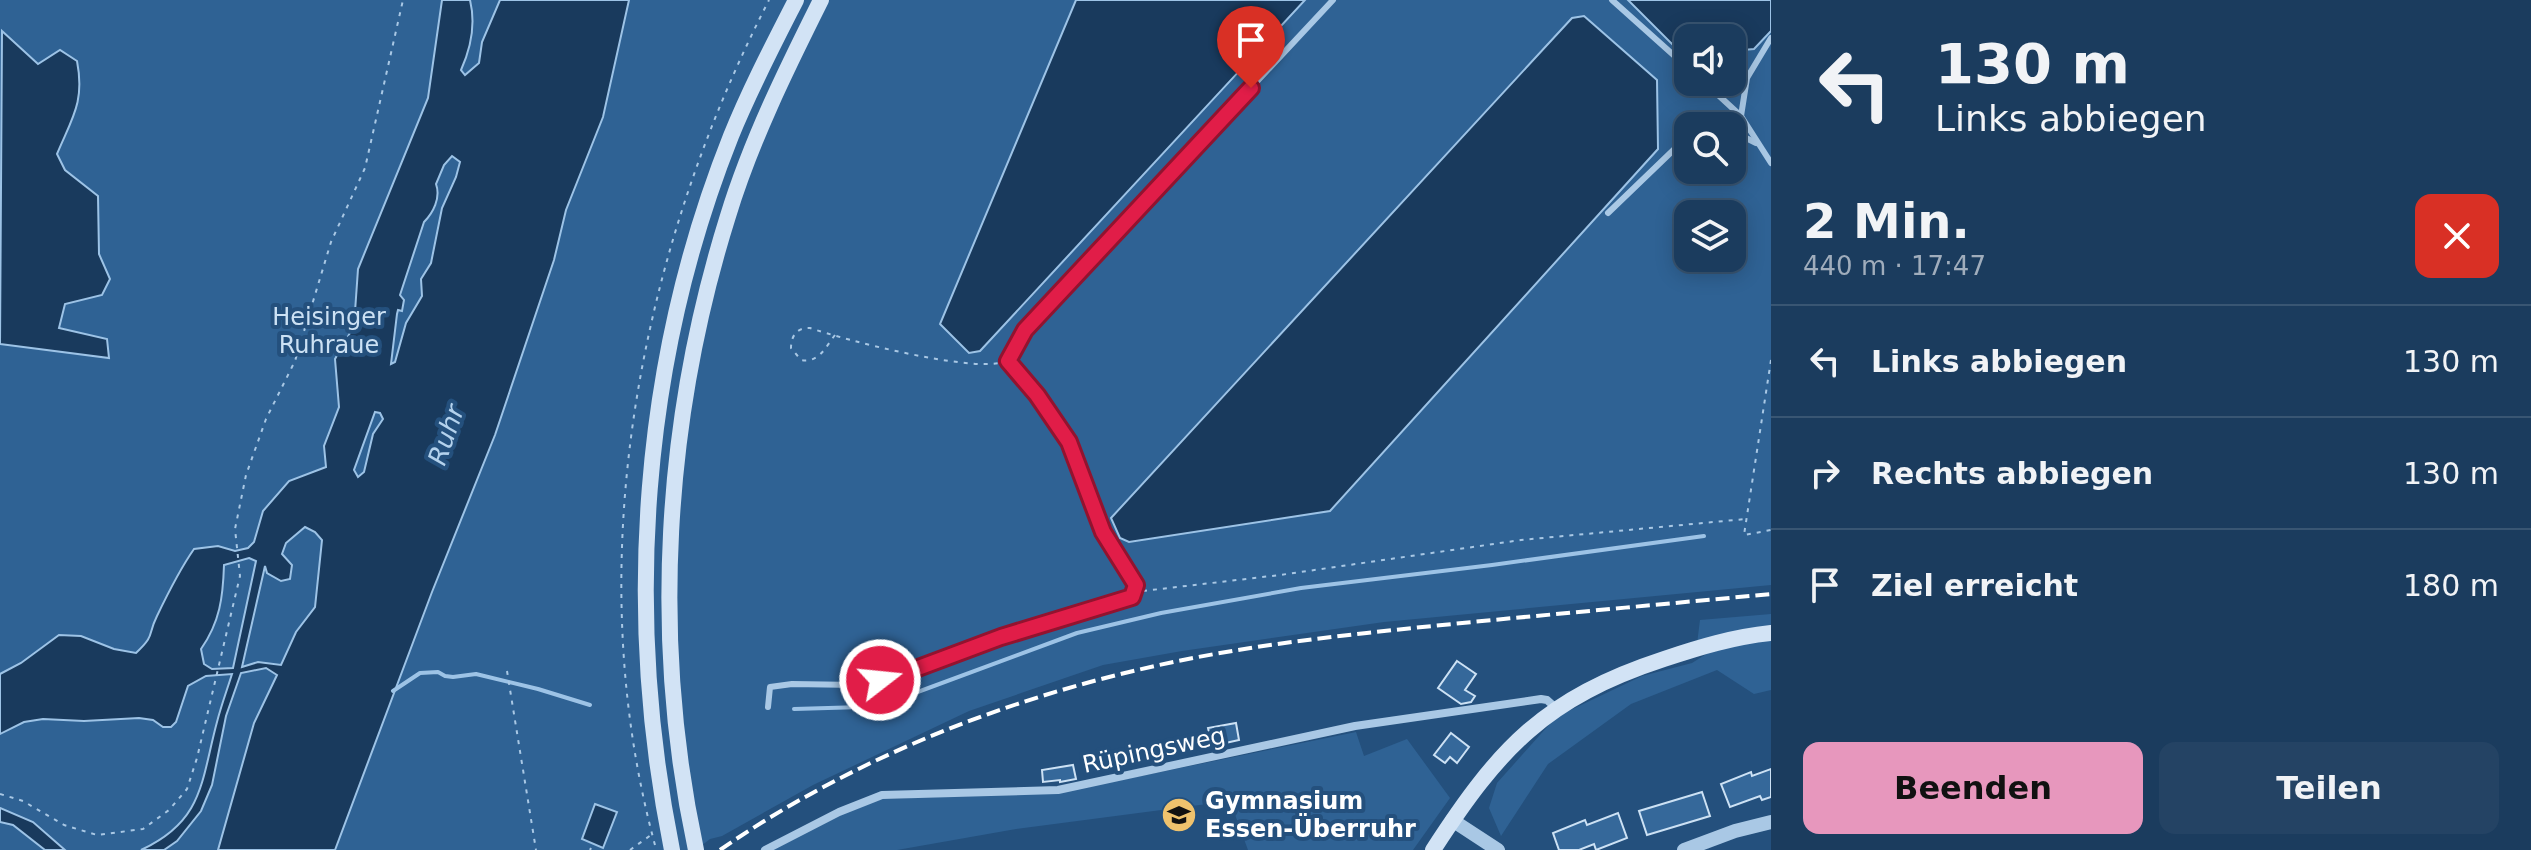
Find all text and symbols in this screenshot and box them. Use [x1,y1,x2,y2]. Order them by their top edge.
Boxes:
pin [1217,6,1285,88]
icon: arrive [1229,18,1273,62]
map controls [1674,24,1746,272]
button: sound [1674,24,1746,96]
text: 130 m [1935,31,2130,96]
icon: left [1803,32,1907,136]
text: Links abbiegen [1935,98,2207,139]
button: search [1674,112,1746,184]
text: 2 Min. [1803,193,1970,249]
button: close [2415,194,2499,278]
button: layers [1674,200,1746,272]
text: 440 m · 17:47 [1803,251,1986,281]
park label: Heisinger Ruhraue [272,303,386,359]
icon: left [1803,339,1847,383]
text: Links abbiegen [1871,344,2127,379]
text: 130 m [2403,344,2499,379]
water label: Ruhr [422,399,471,469]
icon: right [1803,451,1847,495]
text: Rechts abbiegen [1871,456,2153,491]
text: 130 m [2403,456,2499,491]
icon: arrive [1803,563,1847,607]
text: Ziel erreicht [1871,568,2078,603]
text: 180 m [2403,568,2499,603]
position arrow [838,638,922,722]
street label: Rüpingsweg [1080,721,1228,779]
button: Beenden [1803,742,2143,834]
button: Teilen [2159,742,2499,834]
place label: Gymnasium Essen-Überruhr [1205,787,1416,843]
school or university icon: Gymnasium Essen-Überruhr [1160,796,1198,834]

